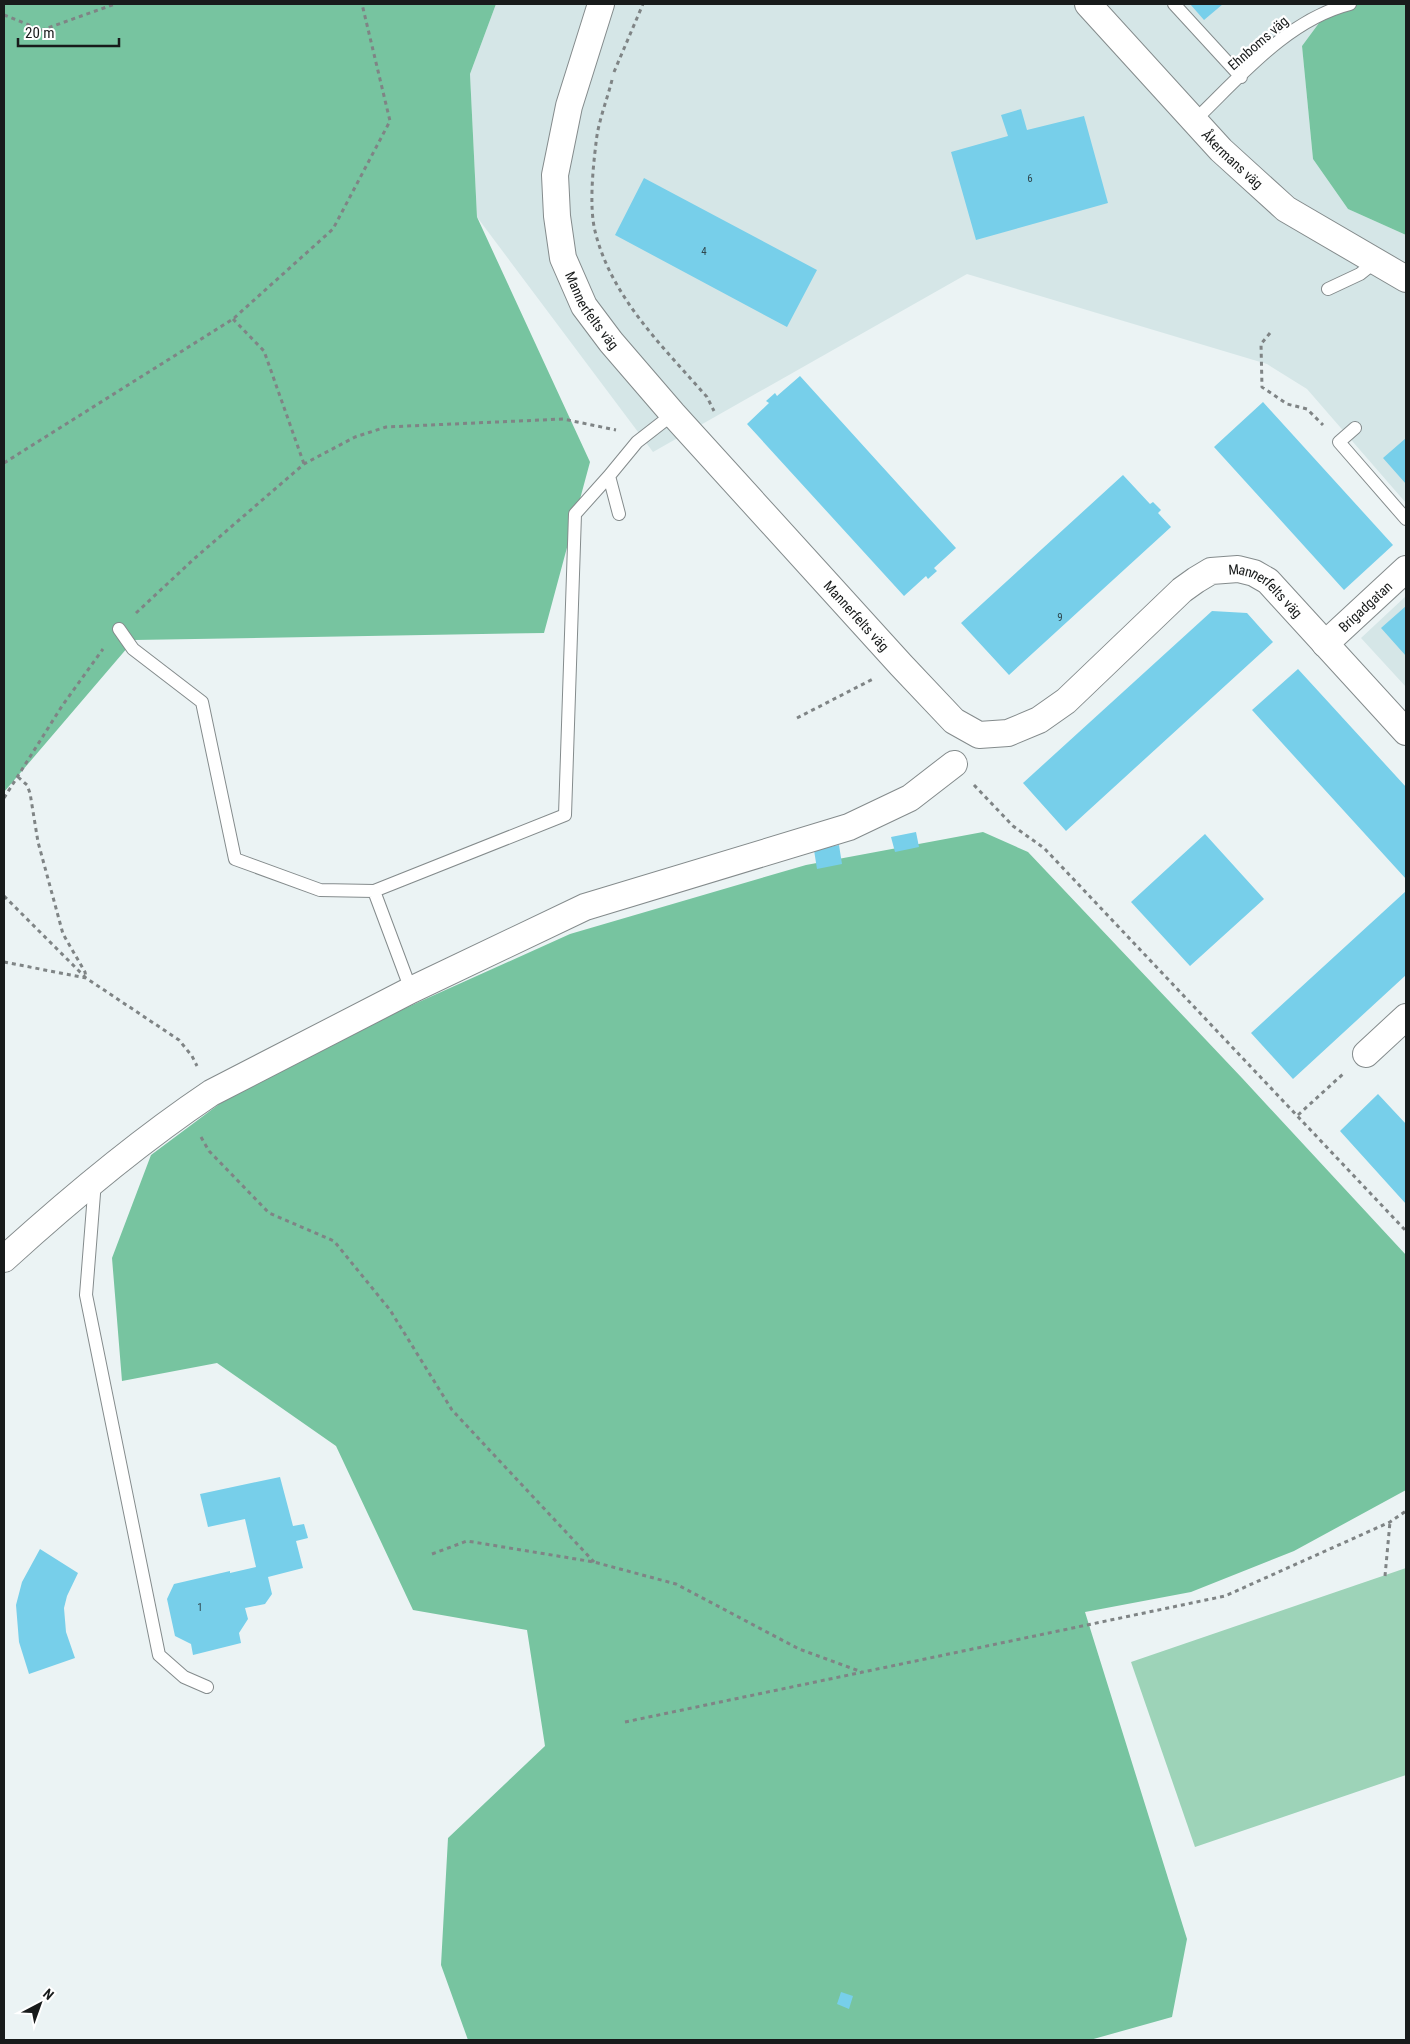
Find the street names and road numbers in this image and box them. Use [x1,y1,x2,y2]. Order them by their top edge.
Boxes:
street label: Ehnboms väg [1225,13,1291,73]
street label: Åkermans väg [1198,126,1266,192]
street label: Mannerfelts väg [562,269,622,353]
street label: Mannerfelts väg [1228,561,1306,621]
street label: Mannerfelts väg [821,578,892,654]
street label: Brigadgatan [1335,578,1395,635]

